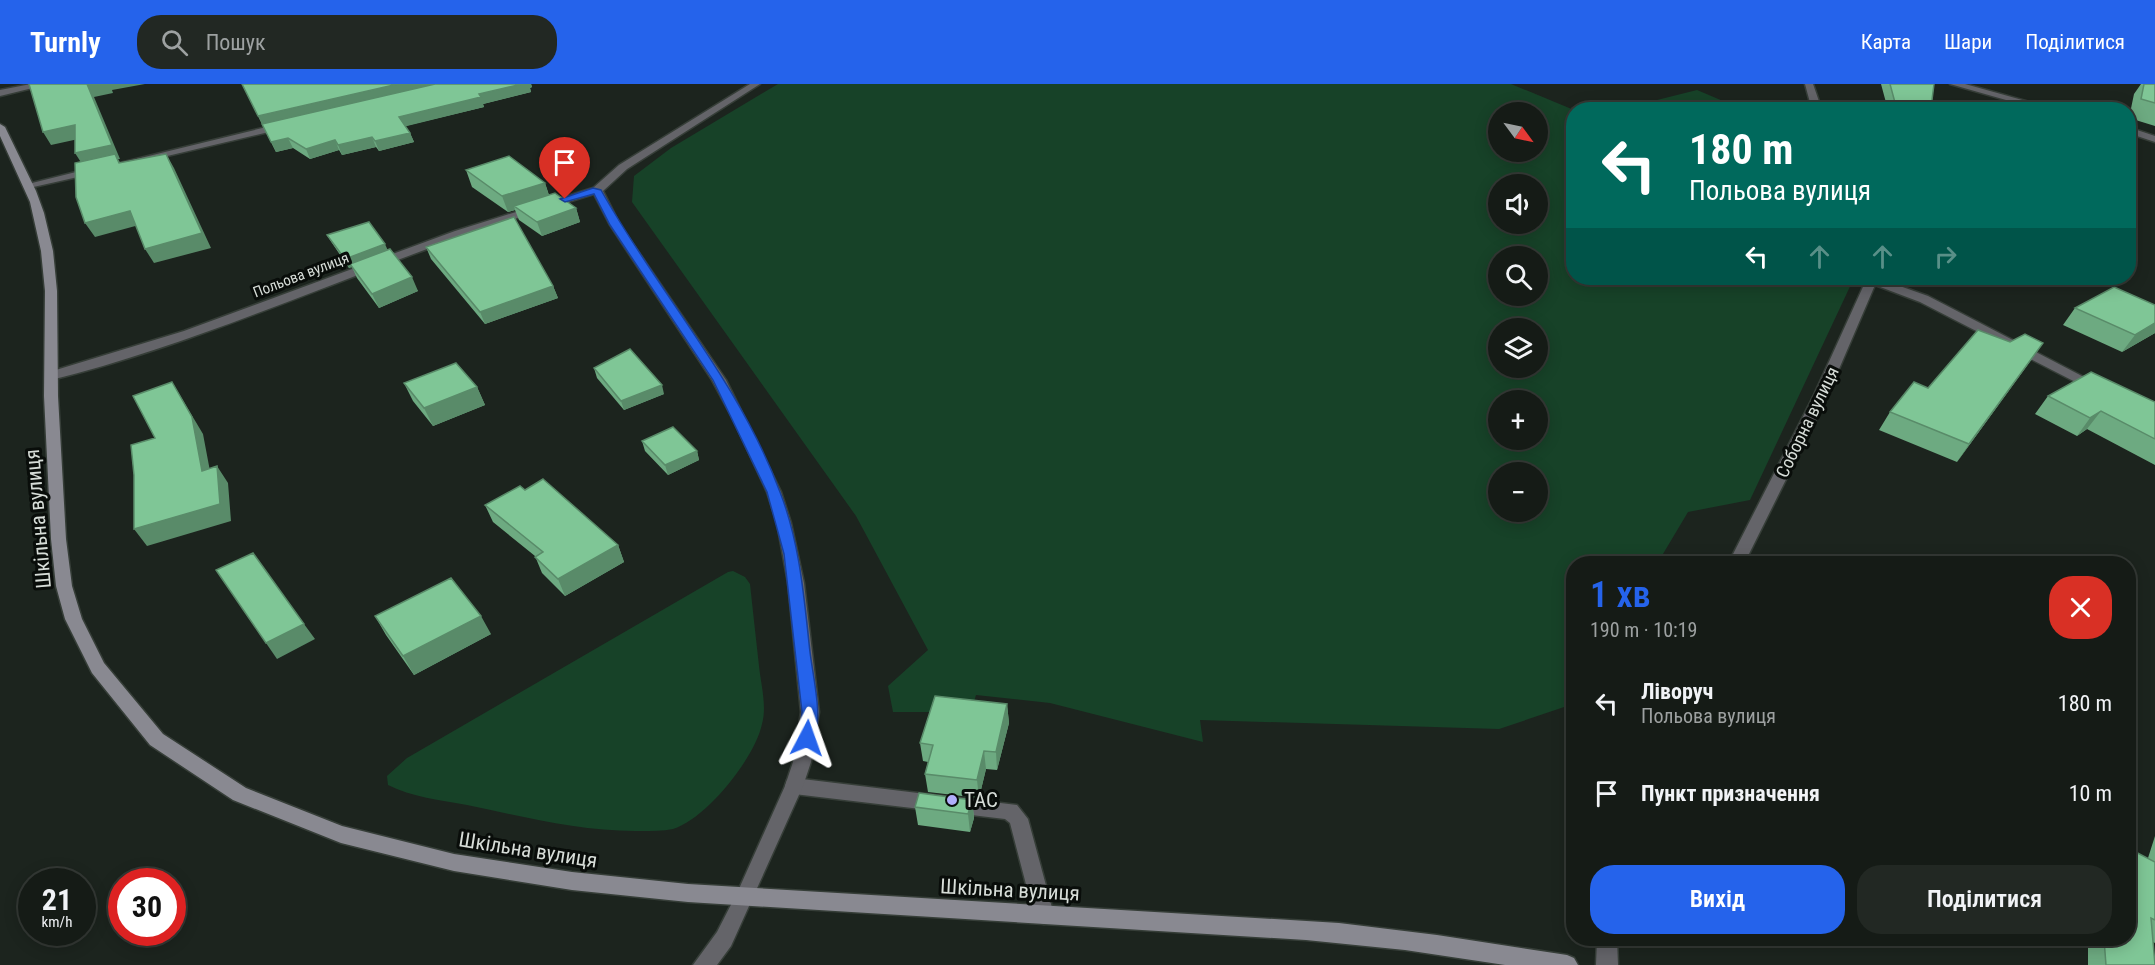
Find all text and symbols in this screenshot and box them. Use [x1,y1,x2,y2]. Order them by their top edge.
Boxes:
search box [137,15,557,69]
text: Turnly [30,26,101,59]
icon: search [158,26,191,59]
text: Пошук [206,30,266,55]
text: Карта [1861,30,1911,54]
text: Шари [1944,30,1992,54]
text: Поділитися [2025,30,2125,54]
north arrow [1488,102,1548,162]
map controls [1488,102,1548,522]
text: 180 m [1689,125,1794,174]
icon: left [1590,126,1668,204]
pin [539,137,590,199]
icon: arrive [548,146,581,179]
button: sound [1488,174,1548,234]
text: Польова вулиця [1689,175,1871,207]
icon: left [1740,240,1773,273]
icon: ahead [1803,240,1836,273]
icon: ahead [1866,240,1899,273]
icon: right [1929,240,1962,273]
button: search [1488,246,1548,306]
street label: Польова вулиця [251,248,351,302]
button: layers [1488,318,1548,378]
street label: Соборна вулиця [1771,363,1843,481]
button: + [1488,390,1548,450]
street label: Шкільна вулиця [20,448,56,590]
button: − [1488,462,1548,522]
text: 1 хв [1590,574,1651,616]
button: close [2049,576,2112,639]
text: 190 m · 10:19 [1590,618,1697,642]
text: Ліворуч [1641,679,1713,704]
icon: left [1590,687,1623,720]
text: 180 m [2058,691,2112,716]
text: Польова вулиця [1641,704,1776,728]
position arrow [775,706,839,770]
icon: arrive [1590,777,1623,810]
text: Пункт призначення [1641,781,1820,806]
text: 10 m [2069,781,2112,806]
place label: ТАС [964,788,998,812]
marker: ТАС [945,793,959,807]
street label: Шкільна вулиця [457,827,599,873]
button: Вихід [1590,865,1845,934]
button: Поділитися [1857,865,2112,934]
speed limit sign: 30 [108,868,186,946]
street label: Шкільна вулиця [940,874,1080,906]
text: 21 [42,882,72,917]
text: km/h [42,913,72,931]

